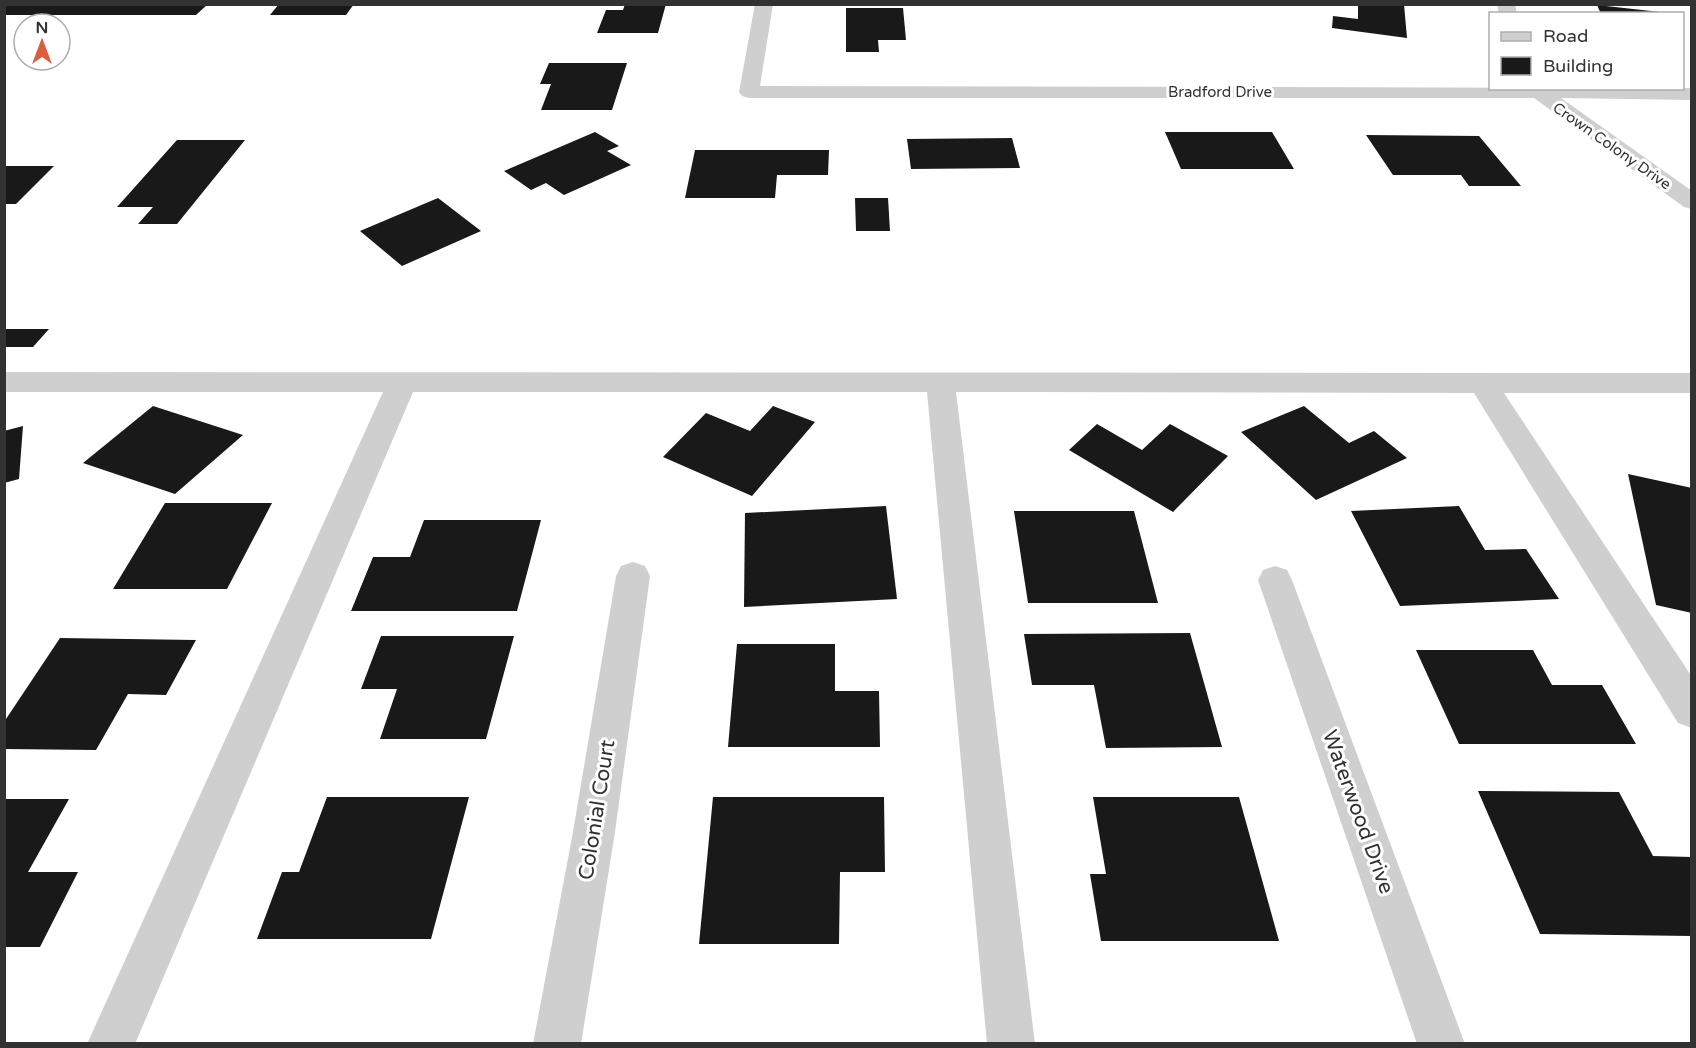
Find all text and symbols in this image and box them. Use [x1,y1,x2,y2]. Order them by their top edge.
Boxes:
north arrow [12,12,72,72]
legend [1489,12,1684,90]
text: N [36,18,48,38]
text: Road [1543,25,1588,47]
text: Building [1543,55,1613,77]
street label: Bradford Drive [1168,83,1272,101]
street label: Crown Colony Drive [1550,99,1674,193]
street label: Waterwood Drive [1317,727,1399,897]
street label: Colonial Court [574,738,620,882]

